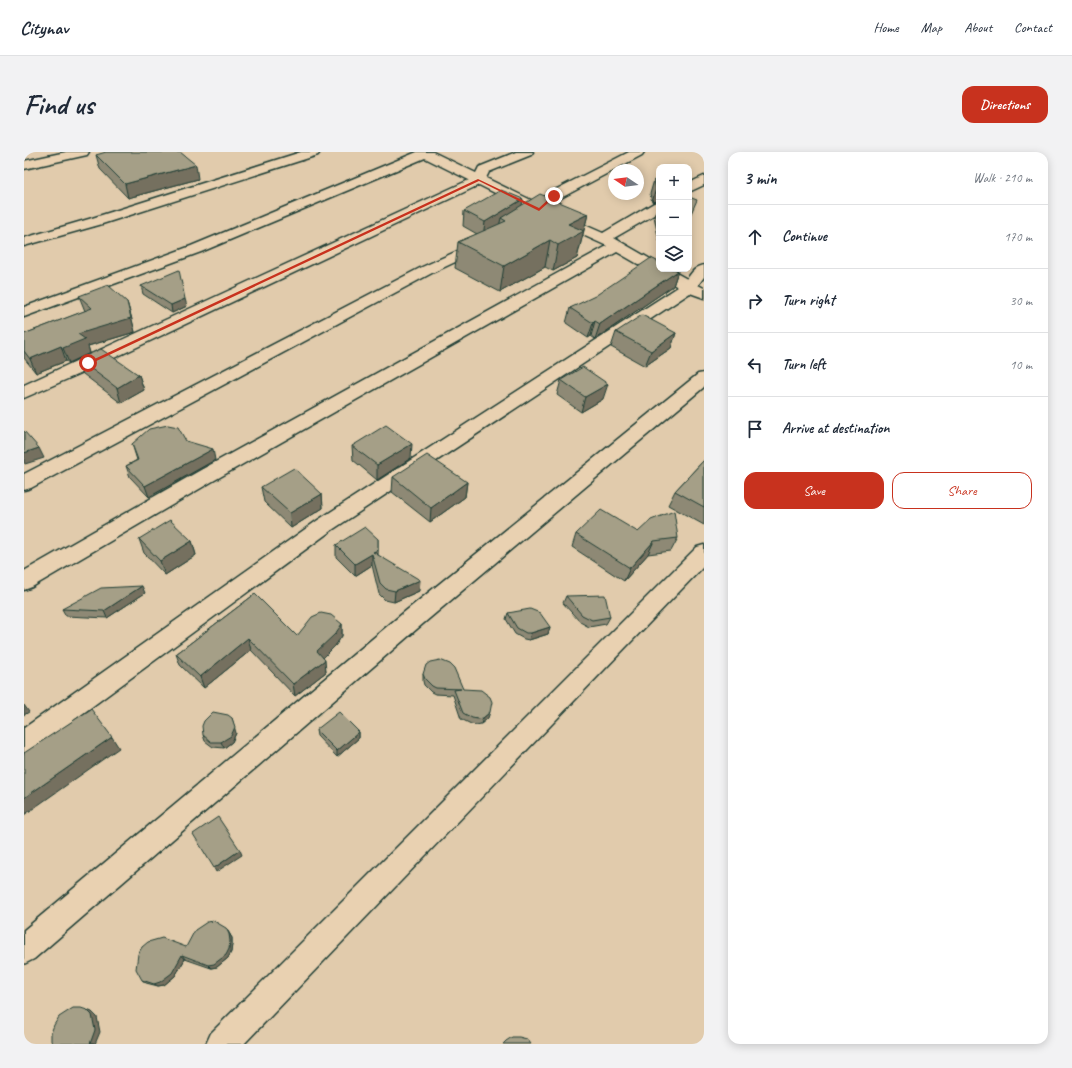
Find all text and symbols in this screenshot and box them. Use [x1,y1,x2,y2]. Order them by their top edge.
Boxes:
text: Citynav [20,16,68,40]
text: Home [873,19,899,36]
text: Map [921,19,942,36]
text: About [964,19,992,36]
text: Contact [1014,19,1052,36]
button: Directions [962,86,1048,123]
text: Find us [24,87,94,122]
north arrow [608,164,644,200]
map controls [656,164,692,272]
button: + [656,164,692,200]
text: 3 min [744,168,777,189]
text: Walk · 210 m [973,170,1032,186]
route end [545,187,563,205]
button: − [656,200,692,236]
icon: ahead [744,226,766,248]
text: Continue [782,227,827,246]
text: 170 m [1004,229,1032,245]
button: layers [656,236,692,272]
icon: right [744,290,766,312]
text: Turn right [782,291,835,310]
text: 30 m [1010,293,1032,309]
route start [79,354,97,372]
icon: left [744,354,766,376]
text: Turn left [782,355,825,374]
text: 10 m [1010,357,1032,373]
icon: arrive [744,418,766,440]
text: Arrive at destination [782,419,889,438]
button: Save [744,472,884,509]
button: Share [892,472,1032,509]

